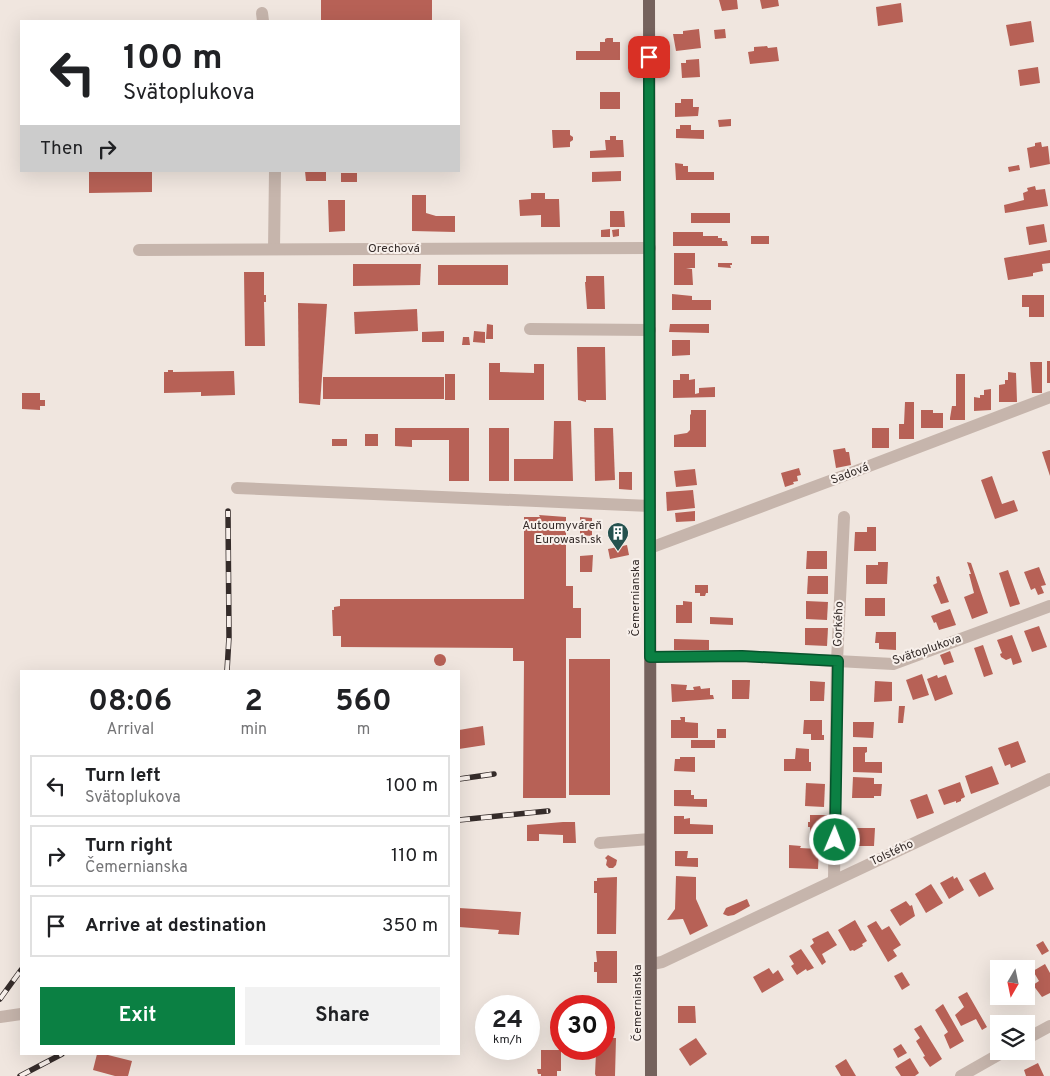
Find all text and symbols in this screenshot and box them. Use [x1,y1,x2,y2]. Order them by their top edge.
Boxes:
pin [628,36,670,78]
text: 100 m [123,37,223,81]
icon: left [40,40,105,105]
icon: arrive [635,43,663,71]
text: Svätoplukova [123,80,255,107]
icon: right [93,135,121,163]
text: Then [40,137,83,161]
street label: Orechová [368,241,420,257]
street label: Sadová [829,459,871,489]
place label: Autoumyváreň Eurowash.sk [522,518,602,548]
building icon: Autoumyváreň Eurowash.sk [606,521,630,552]
street label: Čemernianska [628,560,644,636]
street label: Gorkého [830,601,848,647]
street label: Svätoplukova [890,631,964,669]
text: 08:06 [88,684,172,721]
text: 2 [245,684,263,721]
text: 560 [335,684,392,721]
text: Arrival [106,720,154,740]
text: min [240,720,267,740]
text: m [357,720,370,740]
text: Turn left [85,764,161,788]
icon: left [42,772,70,800]
text: 100 m [386,774,438,798]
text: Svätoplukova [85,788,181,808]
position arrow [808,813,860,865]
text: Turn right [85,834,173,858]
street label: Tolstého [868,836,916,870]
icon: right [42,842,70,870]
text: 110 m [391,844,438,868]
text: Čemernianska [85,858,188,878]
icon: arrive [42,912,70,940]
text: Arrive at destination [85,914,266,938]
text: 350 m [382,914,438,938]
north arrow [990,960,1035,1005]
map controls [990,960,1035,1060]
street label: Čemernianska [630,965,646,1041]
button: Exit [40,987,235,1045]
button: Share [245,987,440,1045]
speed limit sign: 30 [550,995,615,1060]
text: 24 [492,1005,523,1037]
button: layers [990,1015,1035,1060]
text: km/h [493,1032,522,1048]

